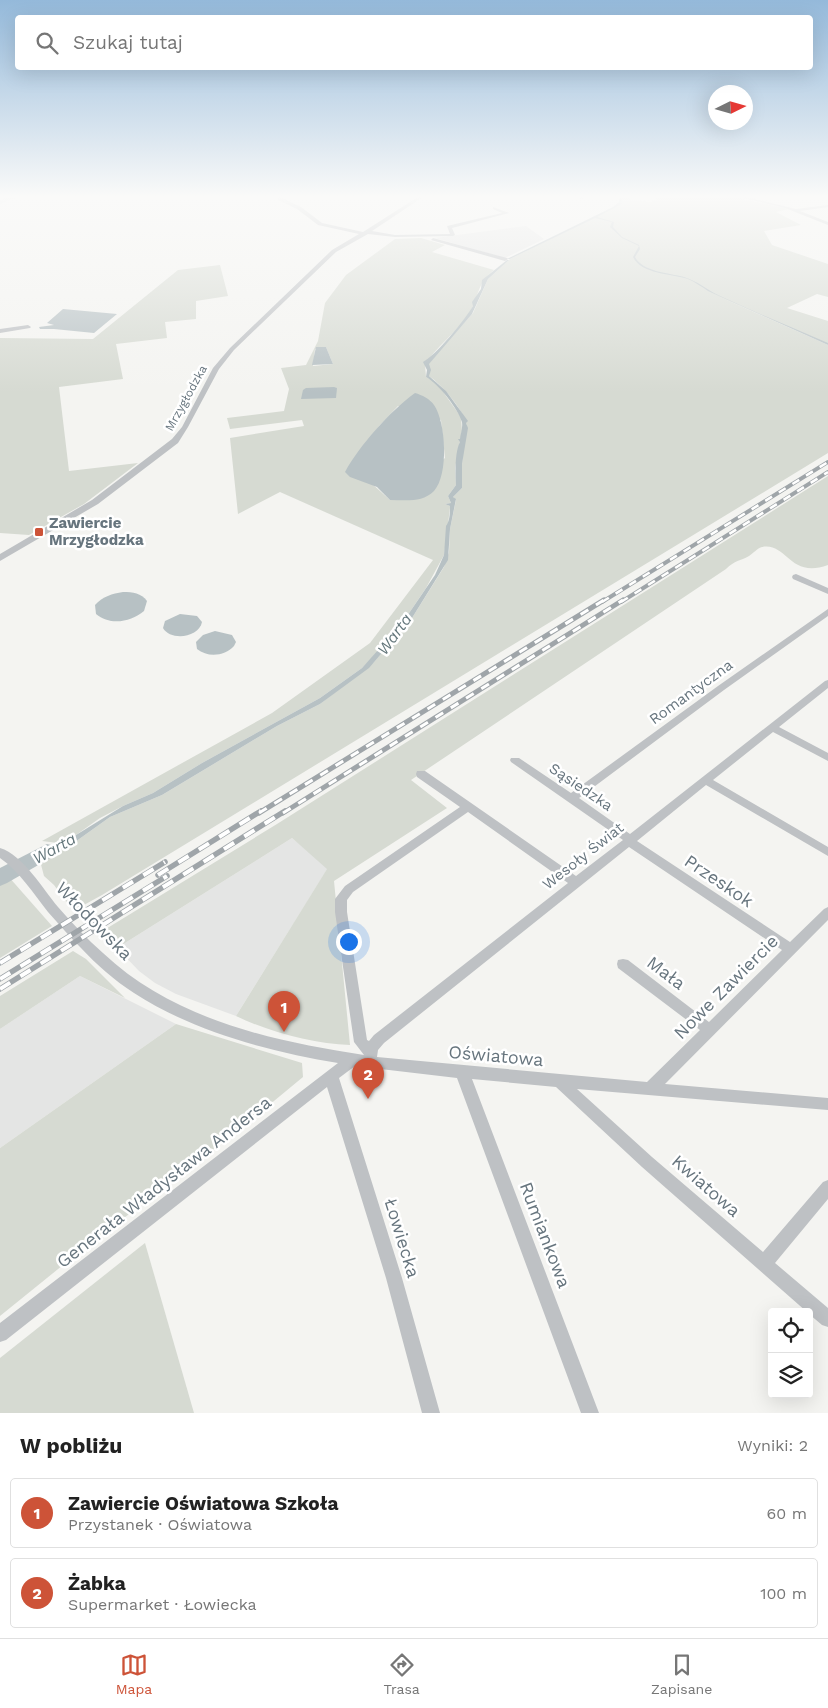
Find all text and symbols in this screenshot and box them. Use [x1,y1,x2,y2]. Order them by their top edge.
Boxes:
search box [15,15,813,70]
icon: search [33,29,61,57]
text: Szukaj tutaj [73,31,183,54]
north arrow [708,85,753,130]
street label: Mrzygłodzka [162,362,210,433]
place label: Zawiercie Mrzygłodzka [49,514,144,549]
marker: Zawiercie Mrzygłodzka [33,526,45,538]
water label: Warta [373,610,416,659]
street label: Romantyczna [646,655,737,728]
street label: Sąsiedzka [546,759,617,815]
street label: Wesoły Świat [538,817,628,893]
water label: Warta [29,829,79,868]
street label: Przeskok [681,850,758,911]
street label: Włodowska [52,877,137,964]
your location [336,929,362,955]
street label: Nowe Zawiercie [669,930,782,1043]
street label: Mała [643,951,690,994]
pin: 1 [268,991,300,1032]
street label: Oświatowa [448,1041,544,1070]
pin: 2 [352,1058,384,1099]
street label: Generała Władysława Andersa [52,1091,275,1272]
street label: Kwiatowa [668,1150,745,1221]
street label: Rumiankowa [516,1179,575,1291]
street label: Łowiecka [380,1196,425,1280]
map controls [768,1308,813,1398]
button: locate [768,1308,813,1353]
button: layers [768,1353,813,1398]
text: W pobliżu [20,1433,122,1458]
text: Wyniki: 2 [737,1436,808,1455]
text: Zawiercie Oświatowa Szkoła [68,1492,338,1515]
text: 1 [34,1504,40,1523]
text: 60 m [767,1504,807,1523]
text: Przystanek · Oświatowa [68,1515,252,1534]
text: Żabka [68,1572,126,1595]
text: 2 [32,1584,42,1603]
text: 100 m [760,1584,807,1603]
text: Supermarket · Łowiecka [68,1595,257,1614]
tab: Mapa [116,1651,152,1697]
tab: Trasa [383,1651,420,1697]
tab: Zapisane [651,1651,712,1697]

